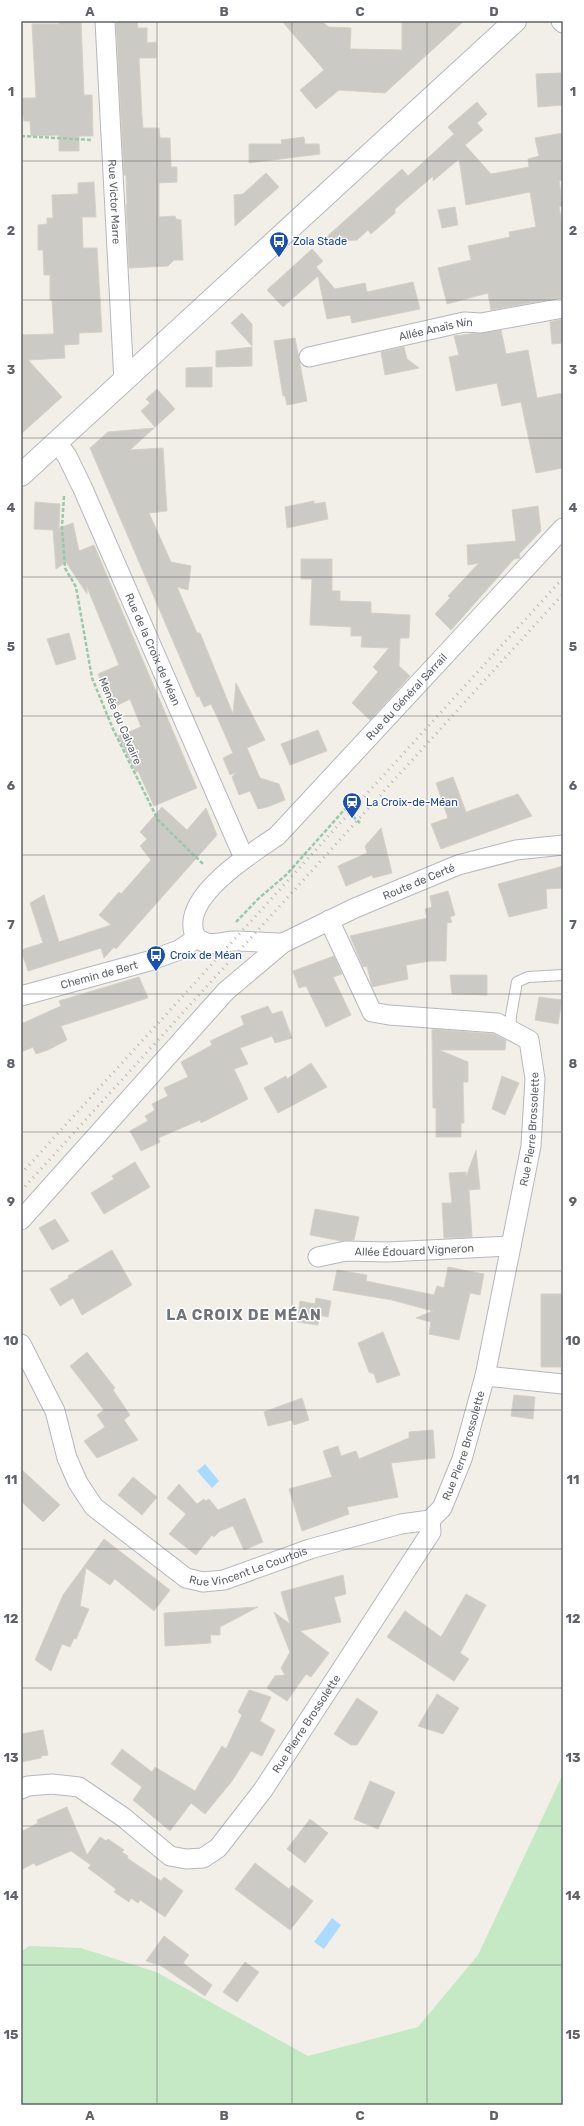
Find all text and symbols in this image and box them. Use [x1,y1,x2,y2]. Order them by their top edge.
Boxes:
text: A [85,4,95,19]
text: B [219,4,229,19]
text: C [355,4,365,19]
text: D [489,4,499,19]
text: 1 [8,84,14,99]
text: 1 [570,84,576,99]
street label: Rue Victor Marre [106,159,123,244]
text: 2 [7,223,15,238]
text: 2 [569,223,577,238]
bus stop icon: Zola Stade [268,230,290,258]
place label: Zola Stade [293,235,347,248]
street label: Allée Anaïs Nin [397,315,473,343]
text: 3 [7,362,16,377]
text: 3 [569,362,578,377]
text: 4 [7,500,16,515]
text: 4 [569,500,578,515]
street label: Rue de la Croix de Méan [123,591,183,708]
text: 5 [7,639,15,654]
text: 5 [569,639,577,654]
street label: Rue du Général Sarrail [363,651,450,743]
street label: Menée du Calvaire [96,675,144,767]
text: 6 [7,778,16,793]
text: 6 [569,778,578,793]
station icon: La Croix-de-Méan [341,791,363,819]
place label: La Croix-de-Méan [366,796,458,809]
street label: Route de Certé [381,861,457,902]
text: 7 [7,917,15,932]
text: 7 [569,917,577,932]
bus stop icon: Croix de Méan [145,944,167,972]
place label: Croix de Méan [170,949,242,962]
street label: Chemin de Bert [59,958,140,991]
text: 8 [7,1056,16,1071]
text: 8 [569,1056,578,1071]
street label: Rue Pierre Brossolette [517,1071,542,1187]
text: 9 [7,1194,15,1209]
text: 9 [569,1194,577,1209]
street label: Allée Édouard Vigneron [355,1241,474,1259]
district label: LA CROIX DE MÉAN [166,1306,322,1324]
text: 10 [3,1333,19,1348]
text: 10 [565,1333,581,1348]
street label: Rue Pierre Brossolette [439,1389,487,1502]
text: 11 [5,1472,17,1487]
text: 11 [567,1472,579,1487]
street label: Rue Vincent Le Courtois [188,1544,309,1588]
text: 12 [4,1611,18,1626]
text: 12 [566,1611,580,1626]
street label: Rue Pierre Brossolette [269,1672,343,1775]
text: 13 [3,1750,19,1765]
text: 13 [565,1750,581,1765]
text: 14 [3,1888,19,1903]
text: 14 [565,1888,581,1903]
text: 15 [4,2027,18,2042]
text: 15 [566,2027,580,2042]
text: A [85,2108,95,2123]
text: B [219,2108,229,2123]
text: C [355,2108,365,2123]
text: D [489,2108,499,2123]

